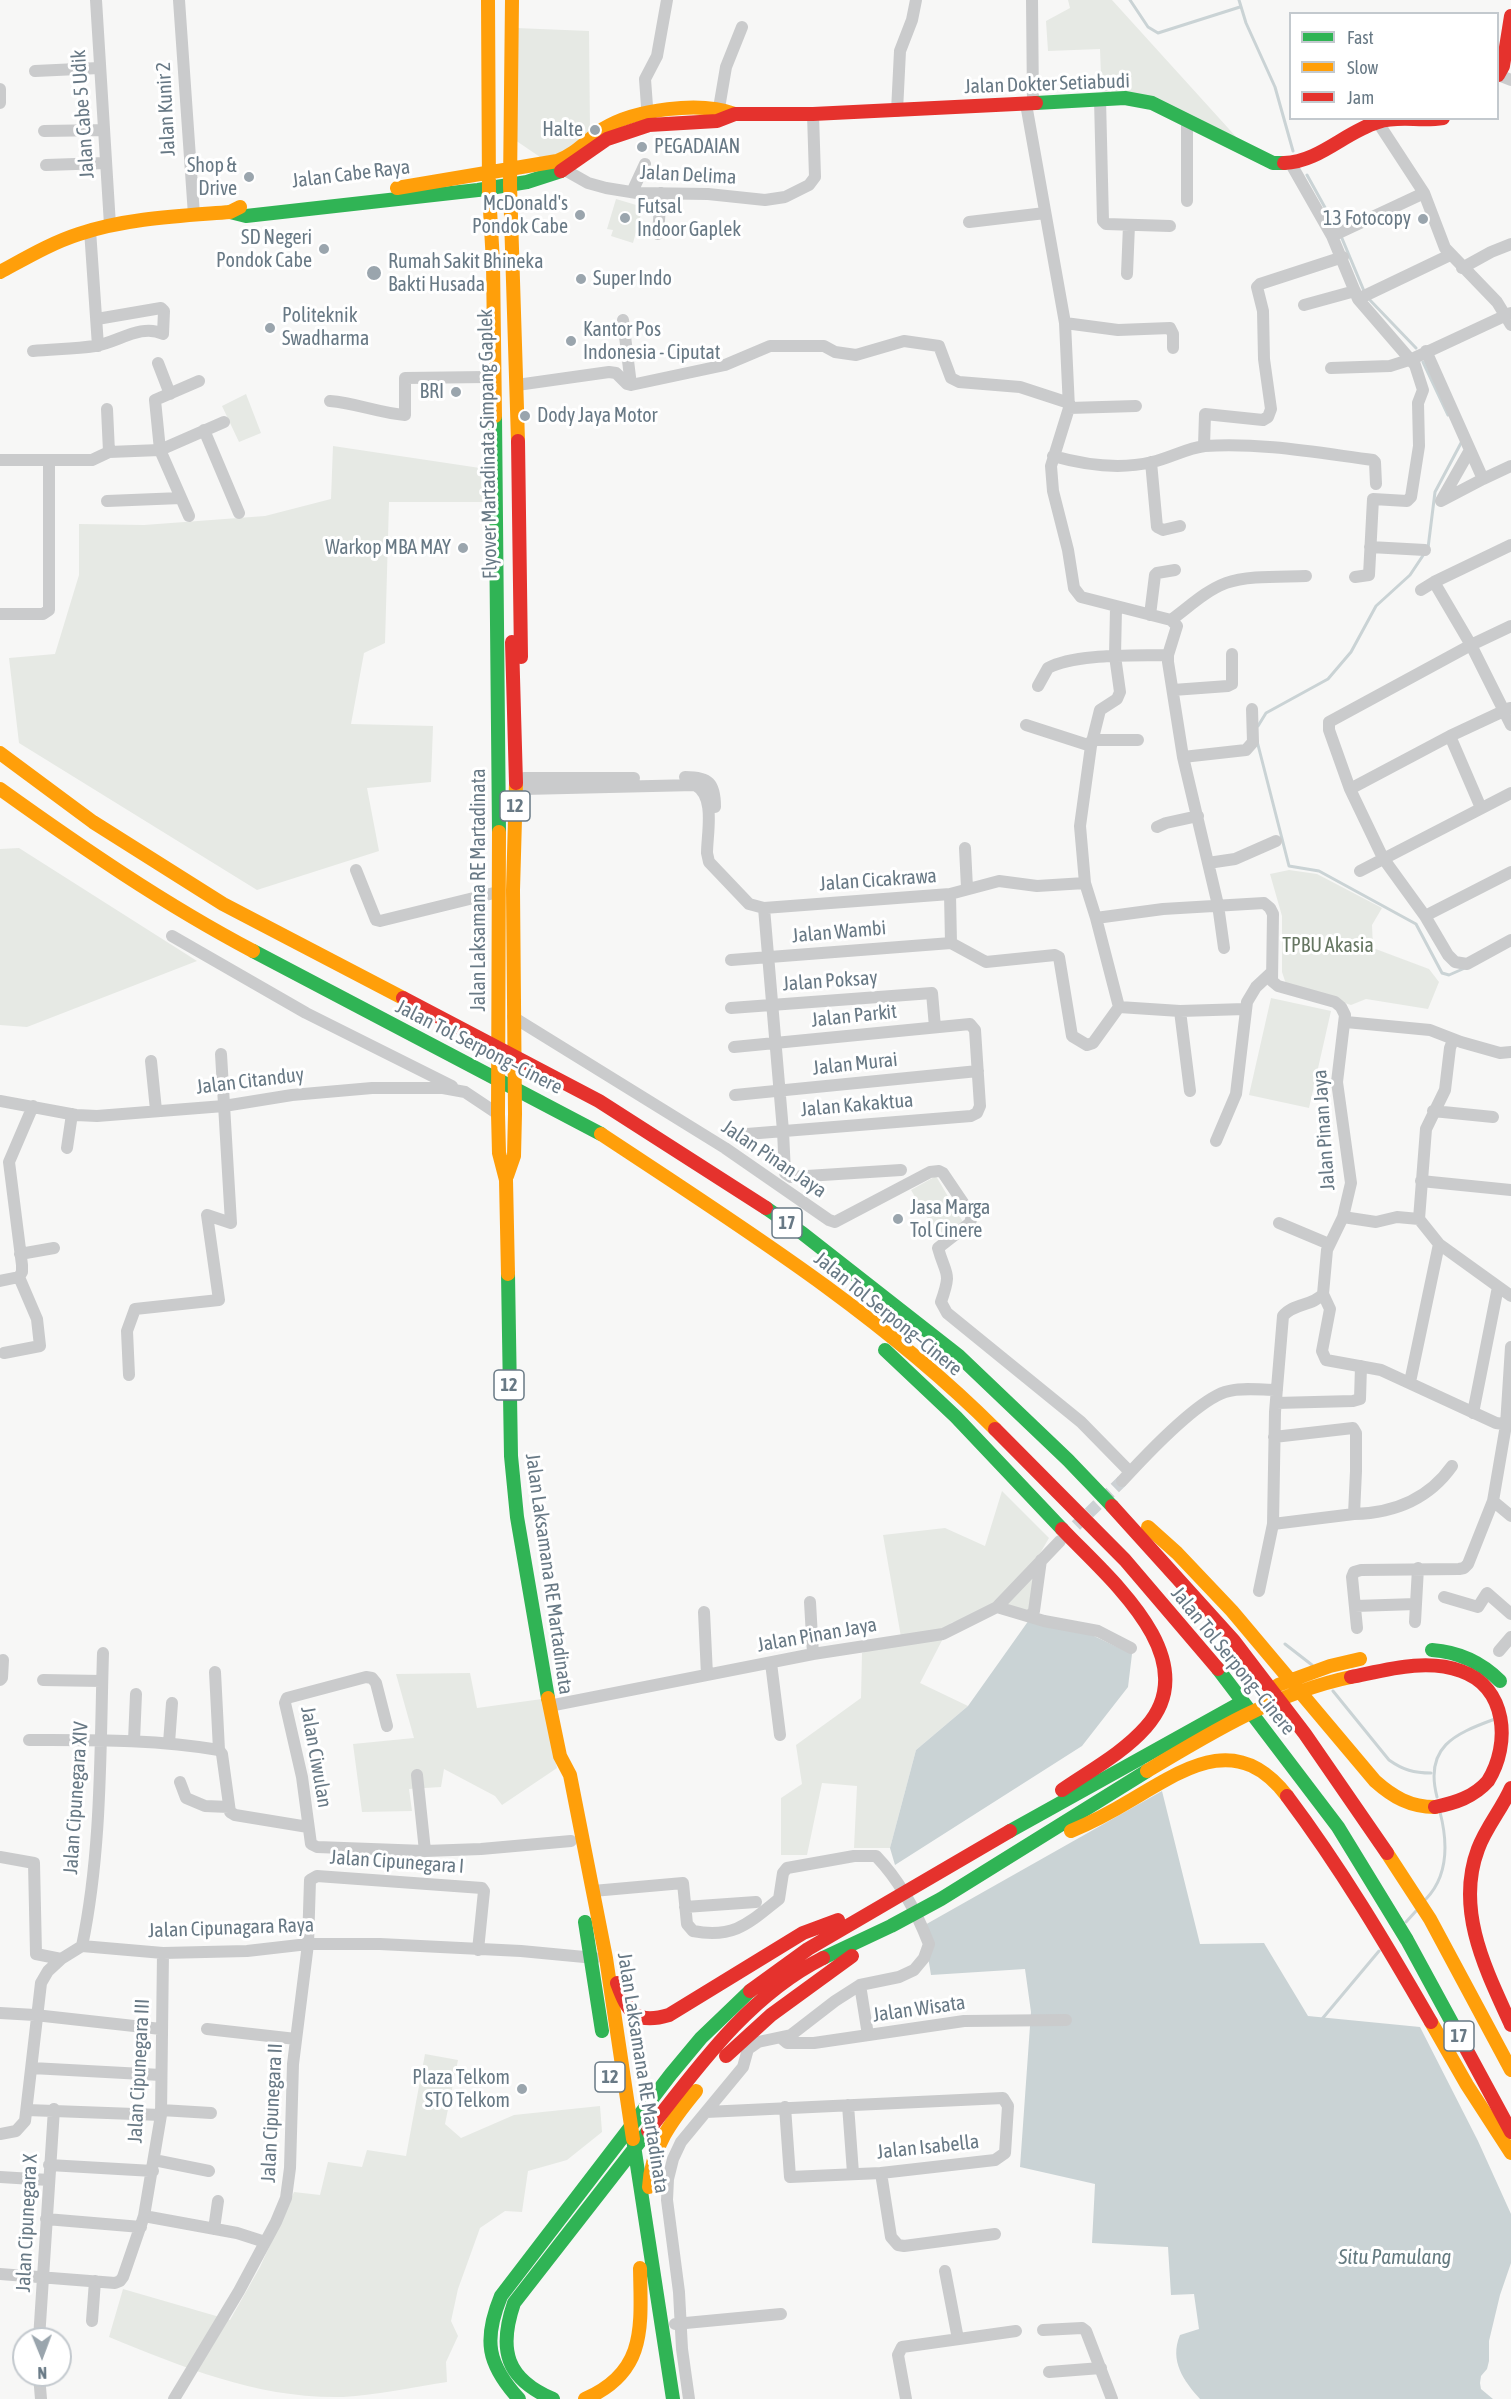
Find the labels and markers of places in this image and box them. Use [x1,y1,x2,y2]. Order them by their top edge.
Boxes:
place label: Halte [542,118,583,142]
marker: Halte [588,123,602,137]
place label: PEGADAIAN [654,135,740,159]
marker: PEGADAIAN [635,140,649,154]
place label: Shop & Drive [187,154,237,201]
marker: Shop & Drive [242,170,256,184]
place label: McDonald's Pondok Cabe [472,192,568,239]
place label: Futsal Indoor Gaplek [637,195,741,242]
place label: 13 Fotocopy [1323,207,1411,231]
marker: McDonald's Pondok Cabe [573,208,587,222]
marker: Futsal Indoor Gaplek [618,211,632,225]
marker: 13 Fotocopy [1416,212,1430,226]
place label: SD Negeri Pondok Cabe [216,226,312,273]
marker: SD Negeri Pondok Cabe [317,242,331,256]
place label: Rumah Sakit Bhineka Bakti Husada [388,250,543,297]
marker: Rumah Sakit Bhineka Bakti Husada [365,264,383,282]
place label: Super Indo [593,267,672,291]
marker: Super Indo [574,272,588,286]
place label: Politeknik Swadharma [282,304,369,351]
place label: Kantor Pos Indonesia - Ciputat [583,318,720,365]
marker: Politeknik Swadharma [263,321,277,335]
marker: Kantor Pos Indonesia - Ciputat [564,334,578,348]
place label: BRI [419,380,444,404]
marker: BRI [449,385,463,399]
place label: Dody Jaya Motor [537,404,657,428]
marker: Dody Jaya Motor [518,409,532,423]
place label: Warkop MBA MAY [325,536,451,560]
marker: Warkop MBA MAY [456,541,470,555]
place label: Jasa Marga Tol Cinere [910,1196,990,1243]
marker: Jasa Marga Tol Cinere [891,1212,905,1226]
place label: Plaza Telkom STO Telkom [412,2066,510,2113]
marker: Plaza Telkom STO Telkom [515,2082,529,2096]

